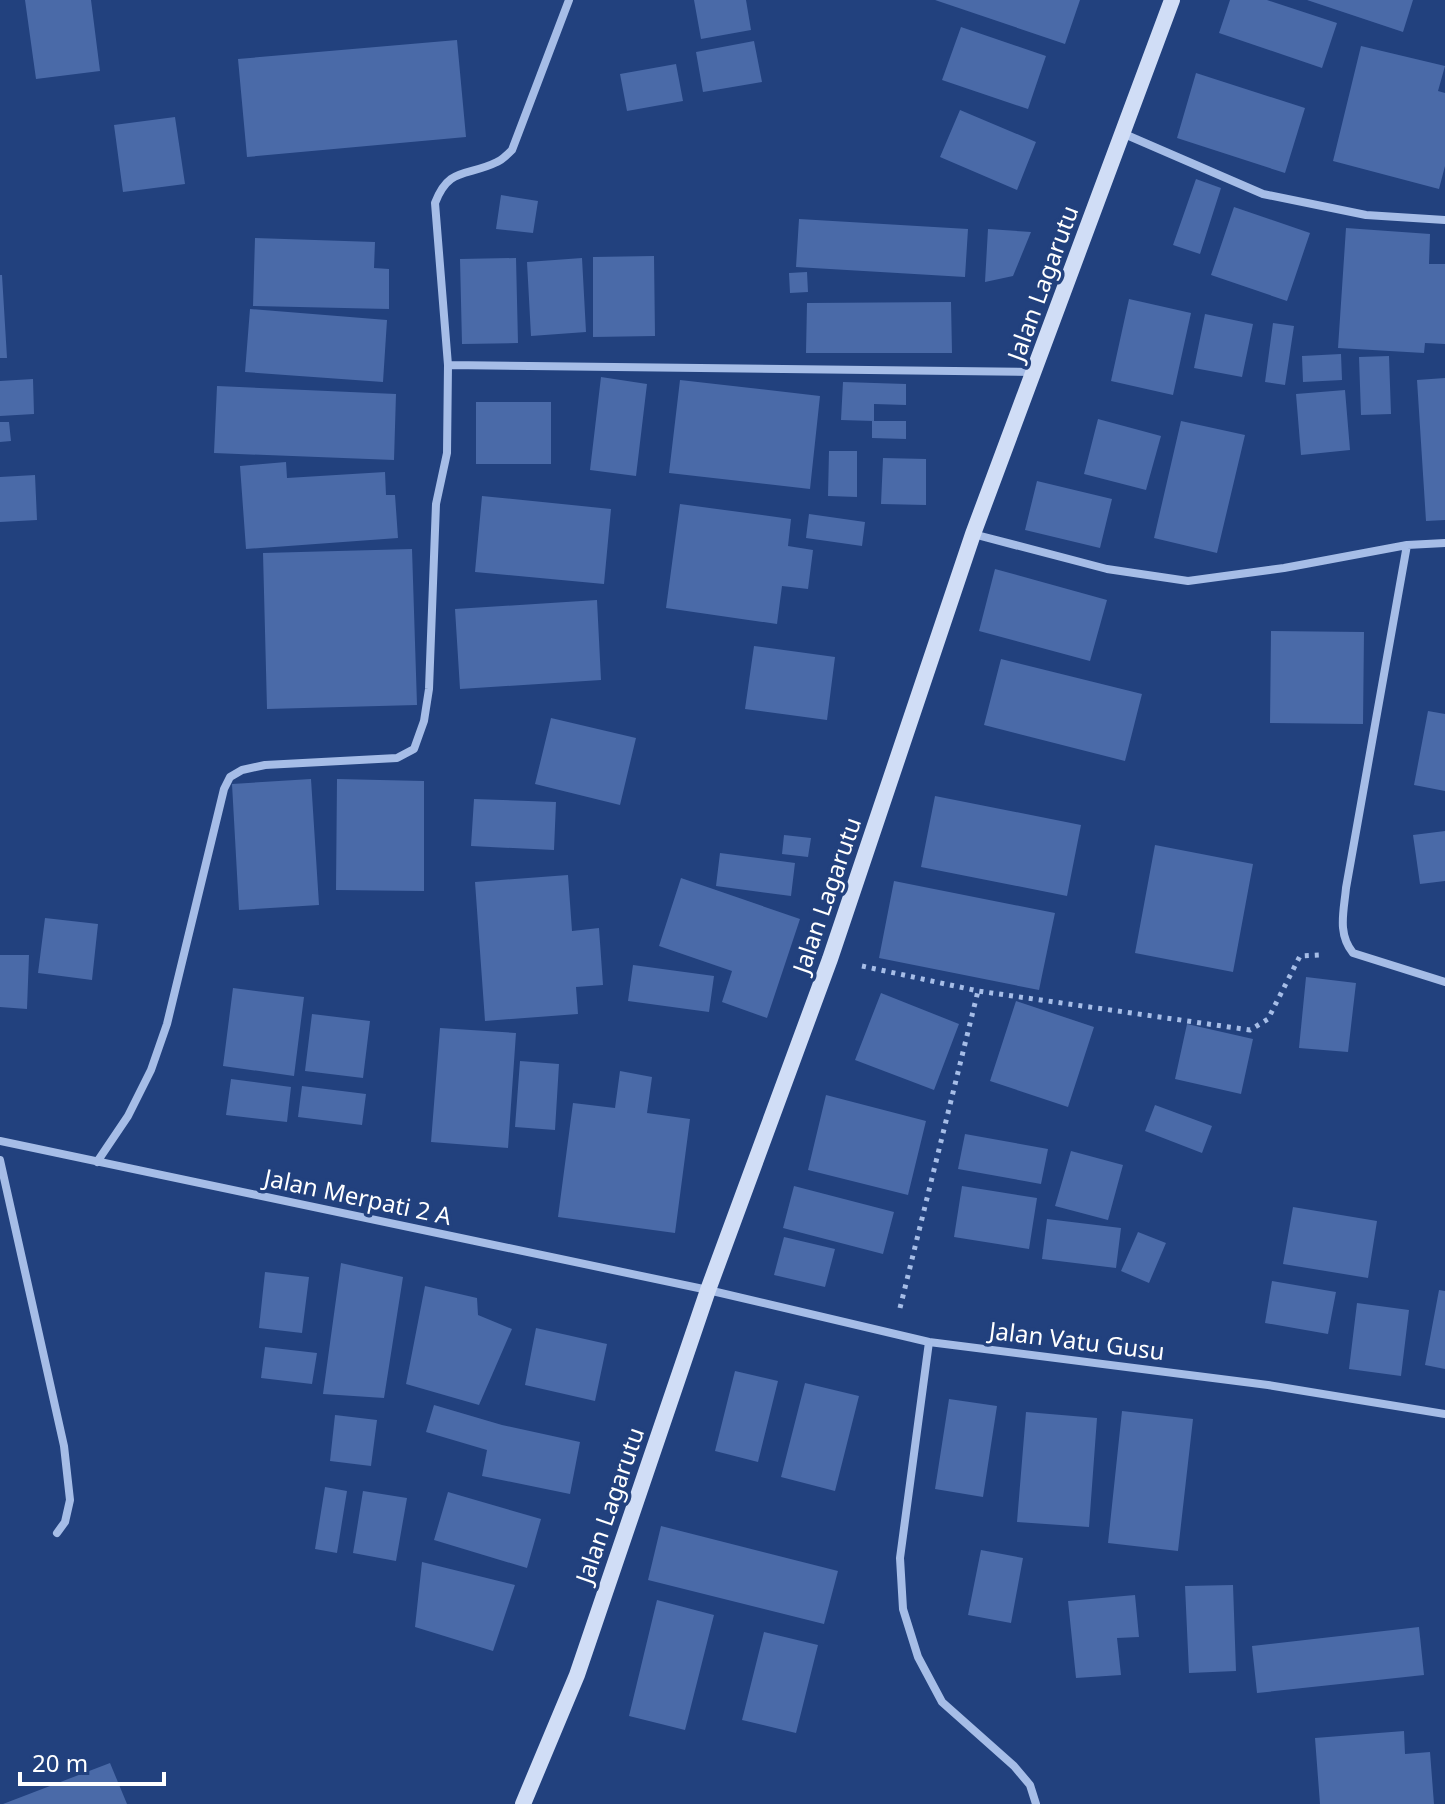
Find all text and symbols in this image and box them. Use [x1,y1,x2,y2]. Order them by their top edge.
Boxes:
street label: Jalan Lagarutu [998,201,1085,367]
street label: Jalan Lagarutu [783,812,868,979]
street label: Jalan Merpati 2 A [259,1160,455,1232]
street label: Jalan Vatu Gusu [985,1313,1167,1367]
street label: Jalan Lagarutu [566,1422,651,1589]
scale bar [20,1736,164,1786]
text: 20 m [32,1746,88,1779]

